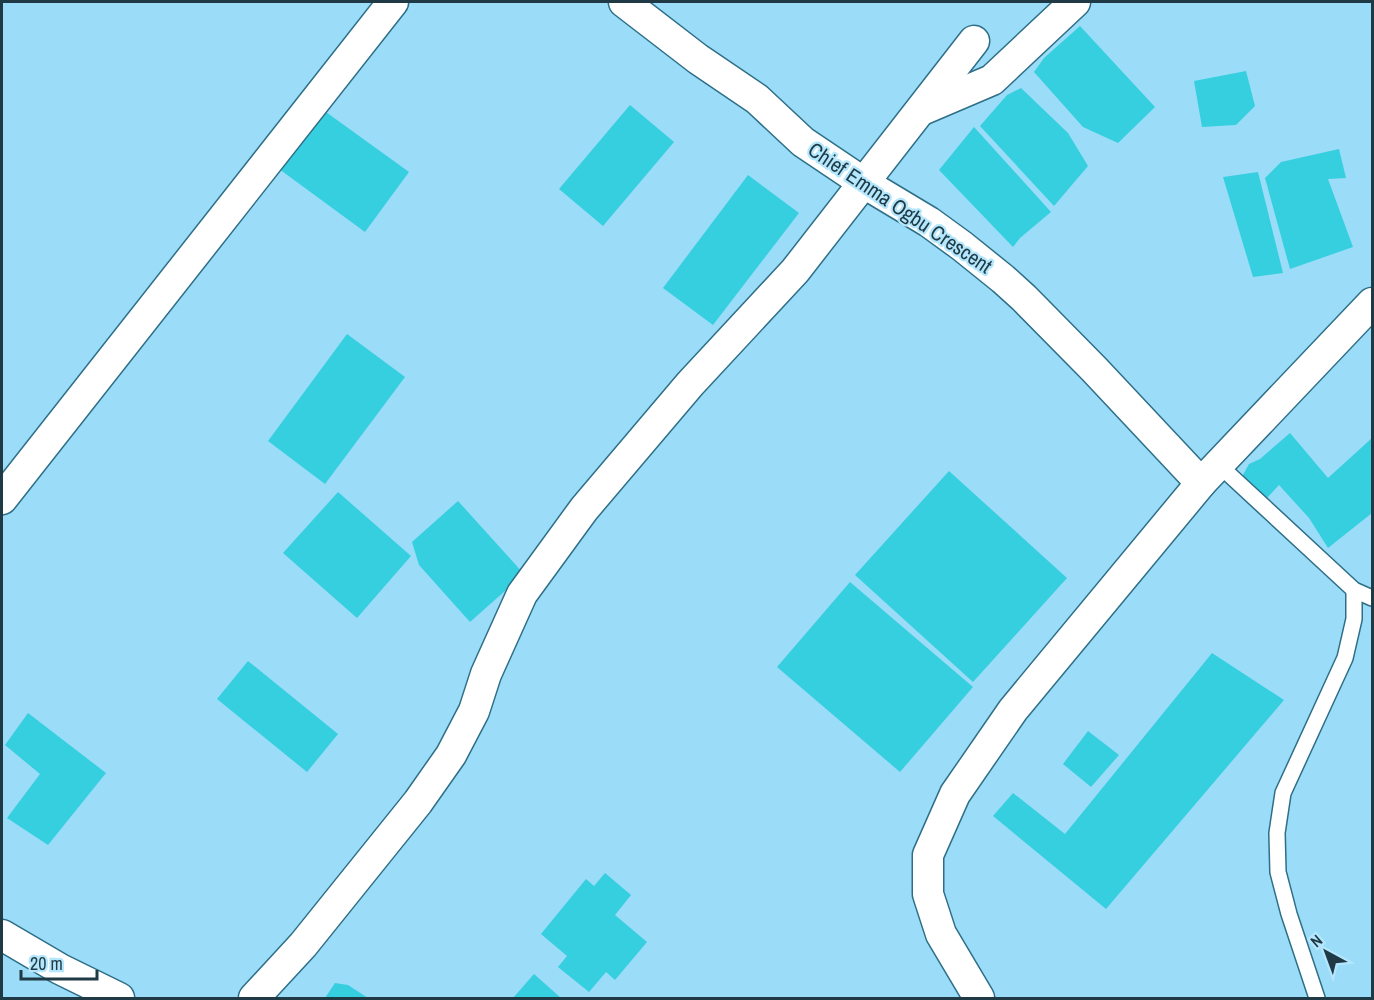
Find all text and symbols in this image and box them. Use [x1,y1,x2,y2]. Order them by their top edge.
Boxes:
street label: Chief Emma Ogbu Crescent [803,135,998,280]
north arrow [1296,922,1356,982]
text: N [1305,929,1327,952]
scale bar [21,943,98,981]
text: 20 m [30,951,63,976]

